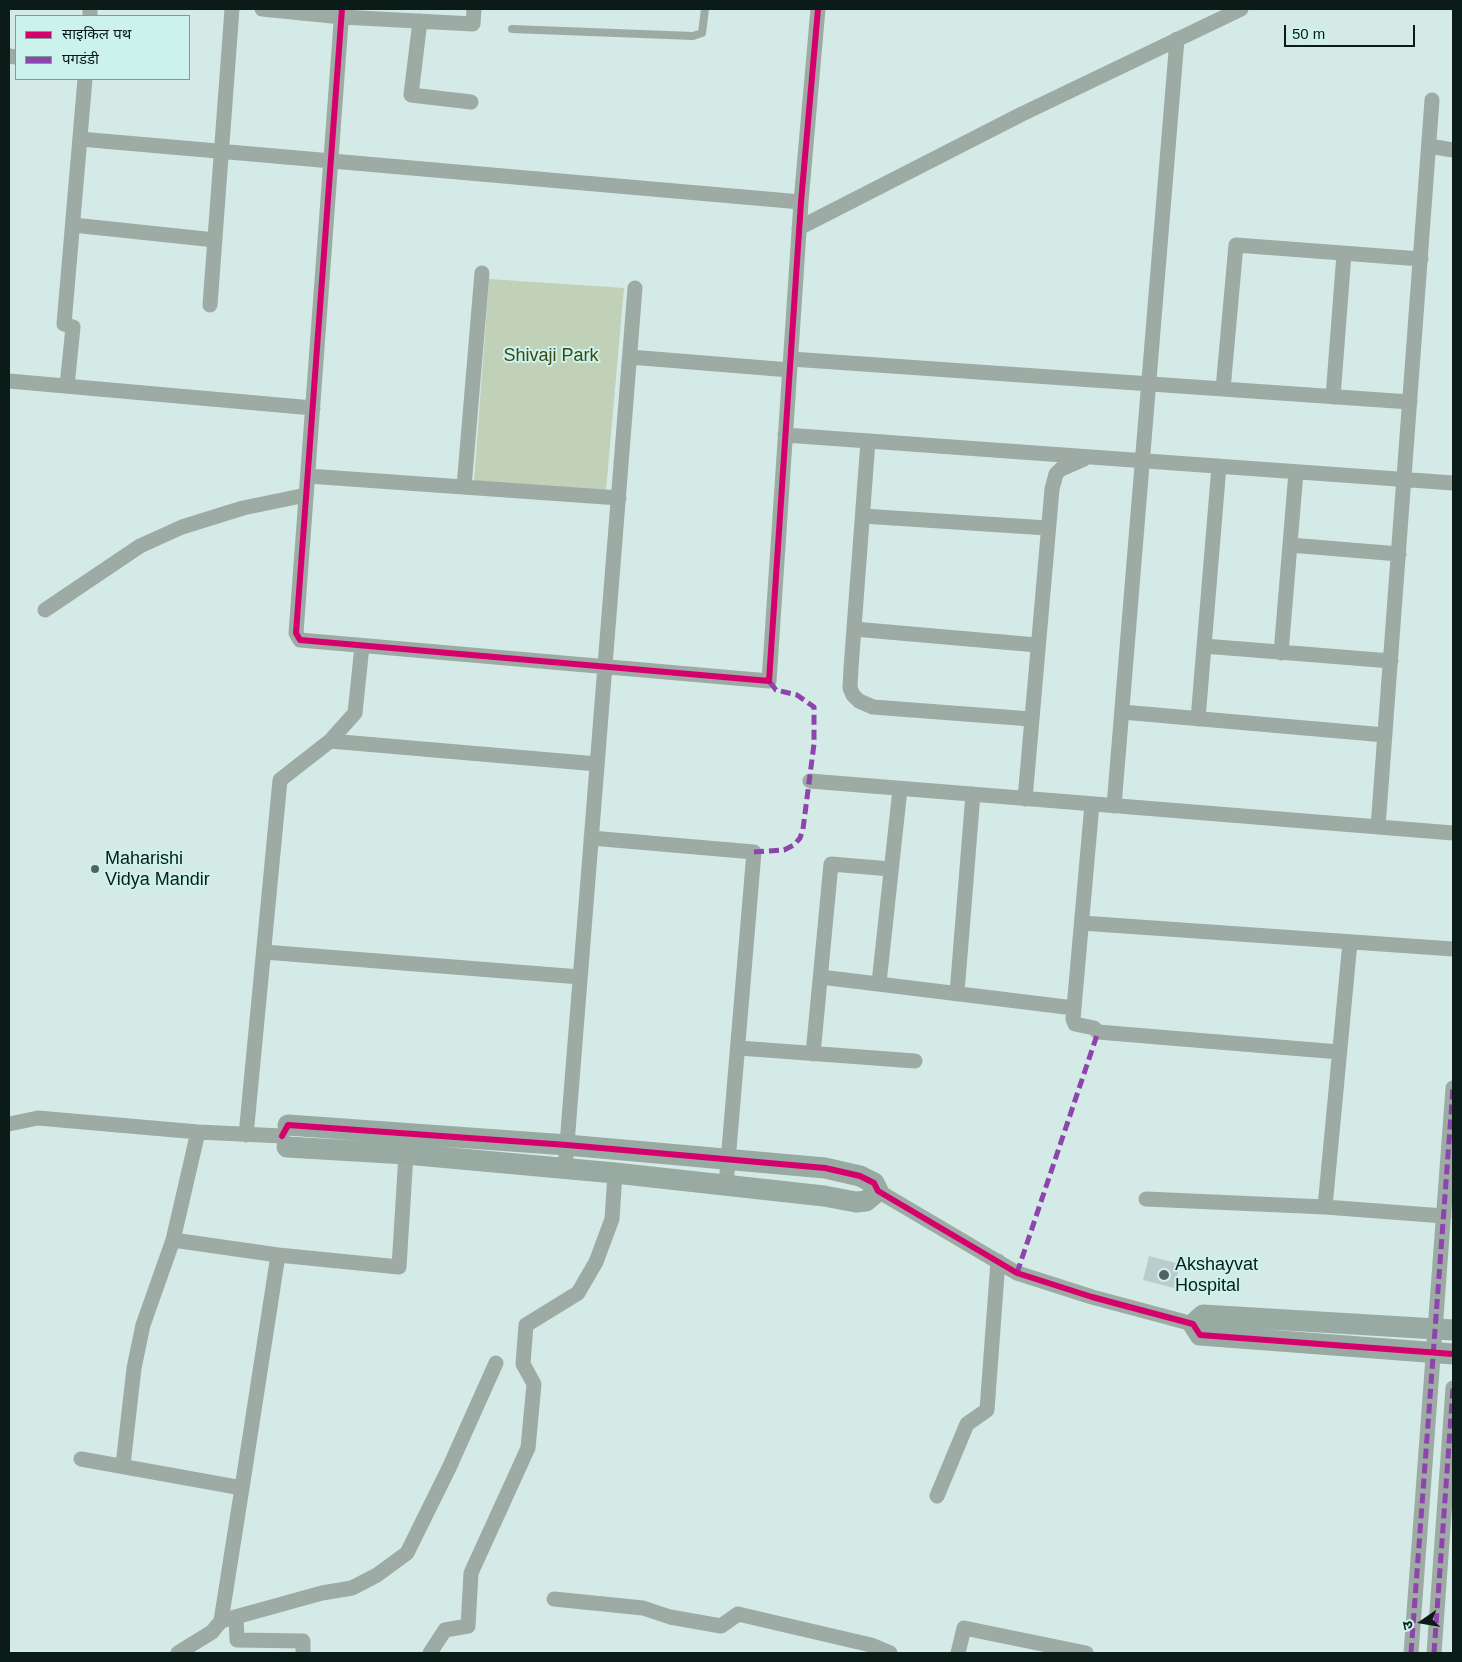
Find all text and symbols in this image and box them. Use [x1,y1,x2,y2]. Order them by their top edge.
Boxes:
legend [15,15,190,80]
scale bar [1287,15,1418,47]
text: साइकिल पथ [62,25,131,42]
text: 50 m [1292,25,1325,42]
text: पगडंडी [62,50,99,67]
park label: Shivaji Park [503,345,599,367]
place label: Maharishi Vidya Mandir [105,848,210,891]
marker: Maharishi Vidya Mandir [89,863,101,875]
place label: Akshayvat Hospital [1175,1254,1258,1296]
marker: Akshayvat Hospital [1157,1268,1171,1282]
north arrow [1397,1597,1447,1647]
text: उ [1399,1620,1416,1631]

